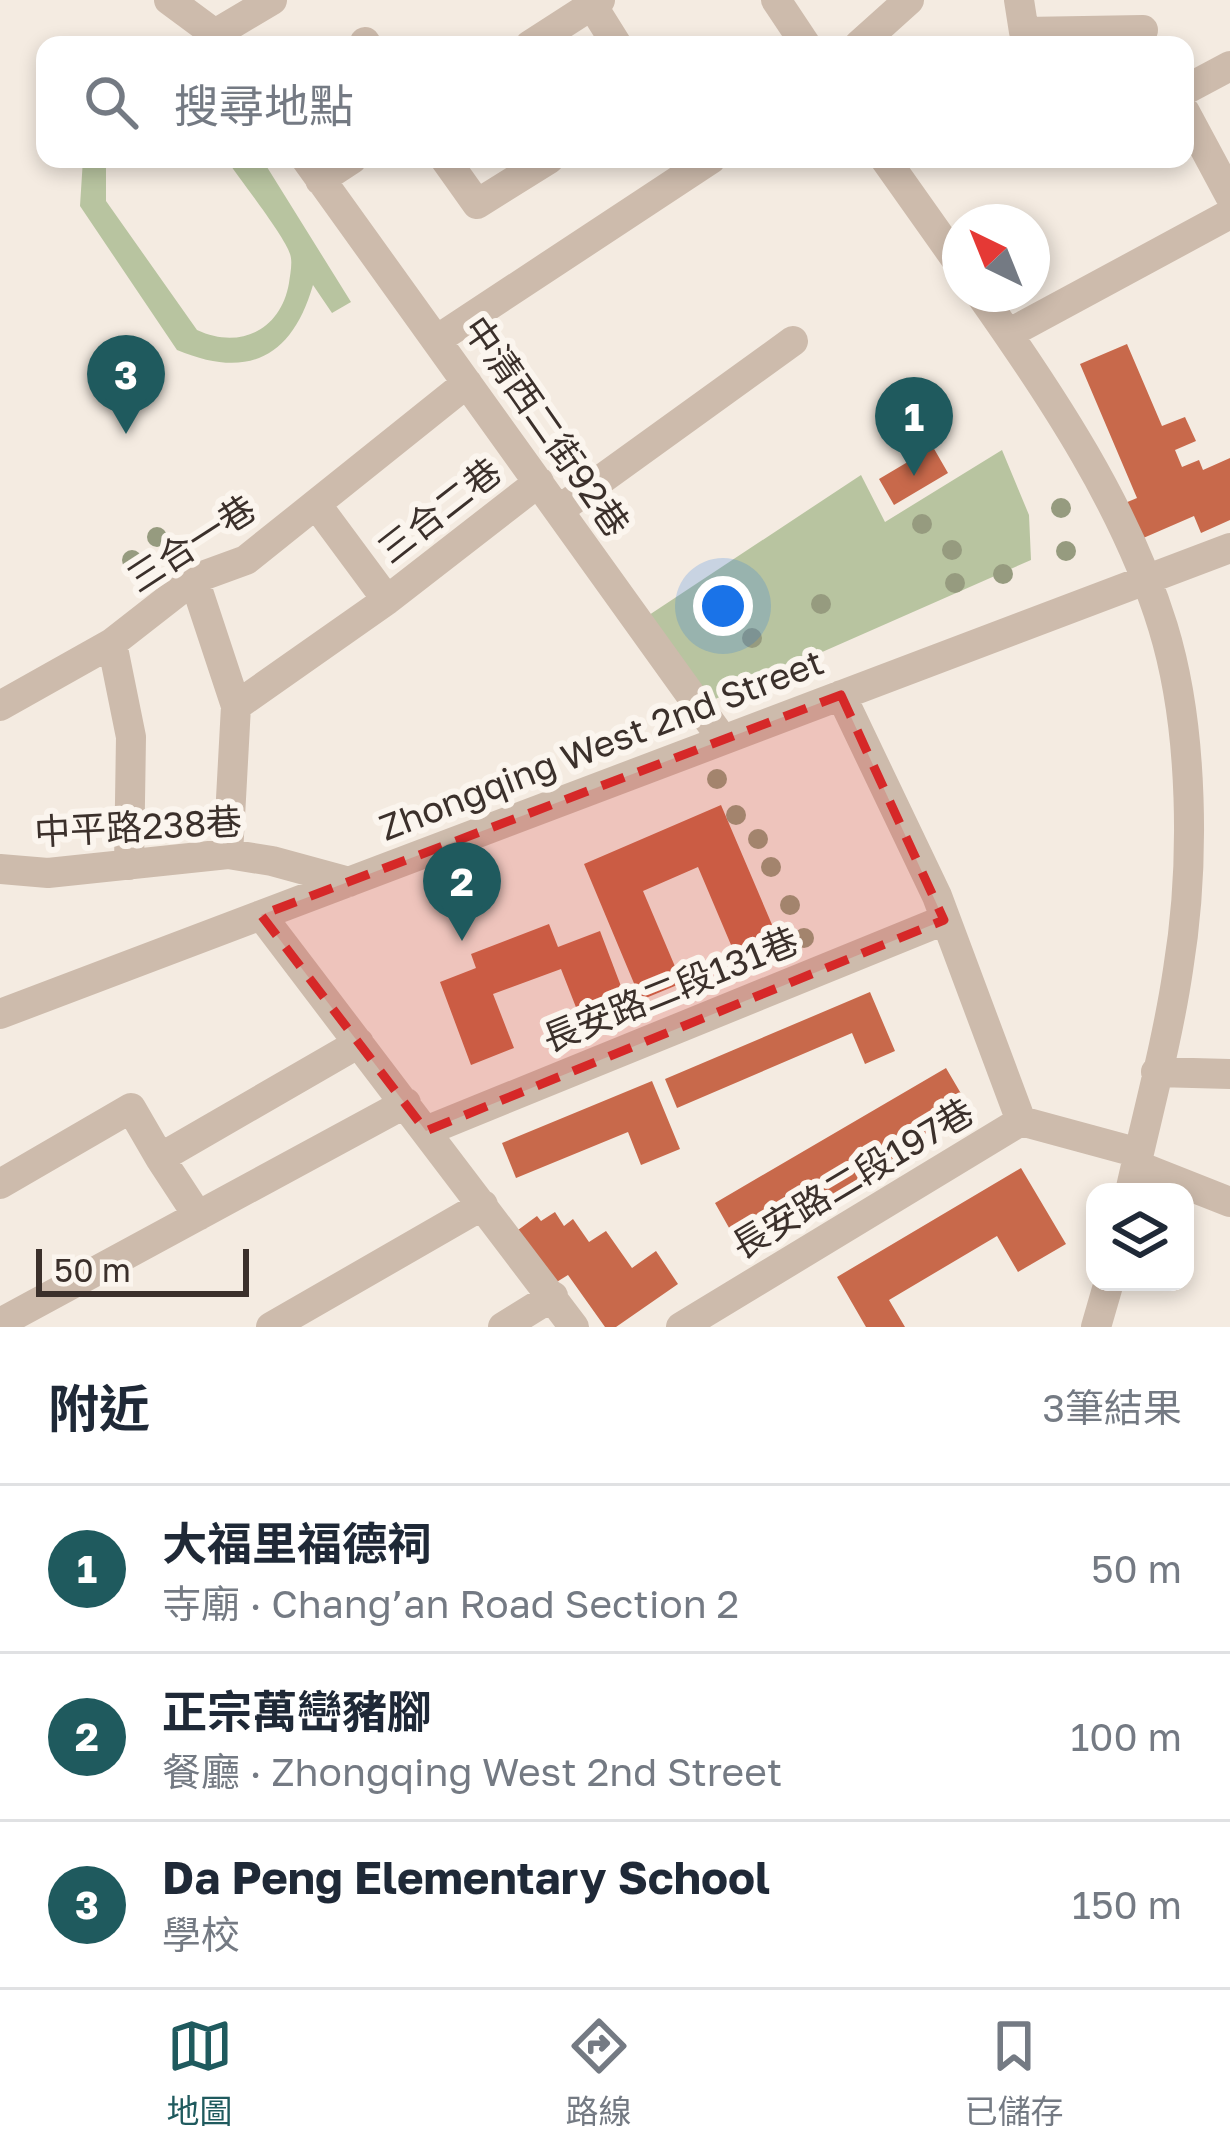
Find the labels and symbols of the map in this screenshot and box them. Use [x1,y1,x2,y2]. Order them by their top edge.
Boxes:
north arrow [942,204,1050,312]
street label: 中清西二街92巷 [455,308,639,544]
pin: 3 [87,335,165,434]
pin: 1 [875,377,953,476]
street label: 三合二巷 [369,449,509,571]
street label: 三合一巷 [119,486,263,600]
your location [693,576,753,636]
street label: Zhongqing West 2nd Street [373,639,829,849]
street label: 中平路238巷 [33,799,243,853]
pin: 2 [423,842,501,941]
street label: 長安路二段131巷 [536,918,804,1060]
street label: 長安路二段197巷 [723,1089,981,1267]
scale bar [36,1243,249,1296]

